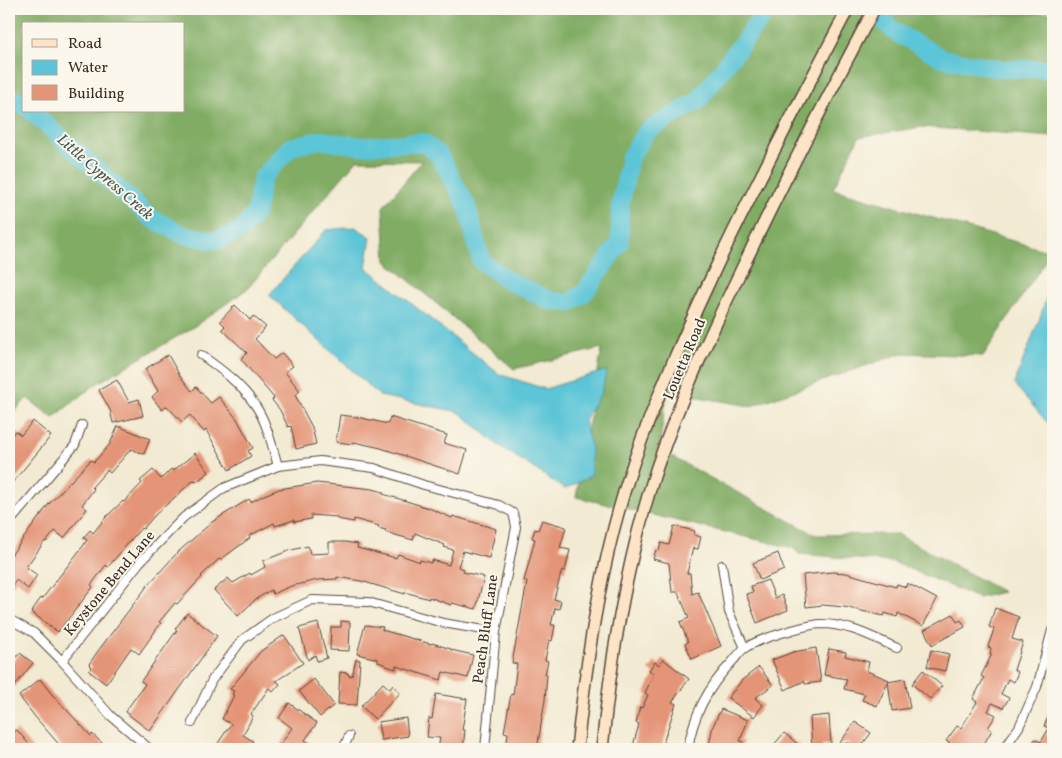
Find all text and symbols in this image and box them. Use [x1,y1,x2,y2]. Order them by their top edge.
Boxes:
legend [22,22,185,112]
text: Road [68,34,102,55]
text: Water [68,58,108,79]
text: Building [68,84,125,105]
water label: Little Cypress Creek [52,129,158,226]
street label: Louetta Road [659,316,712,404]
street label: Keystone Bend Lane [60,527,161,641]
street label: Peach Bluff Lane [468,573,505,685]

